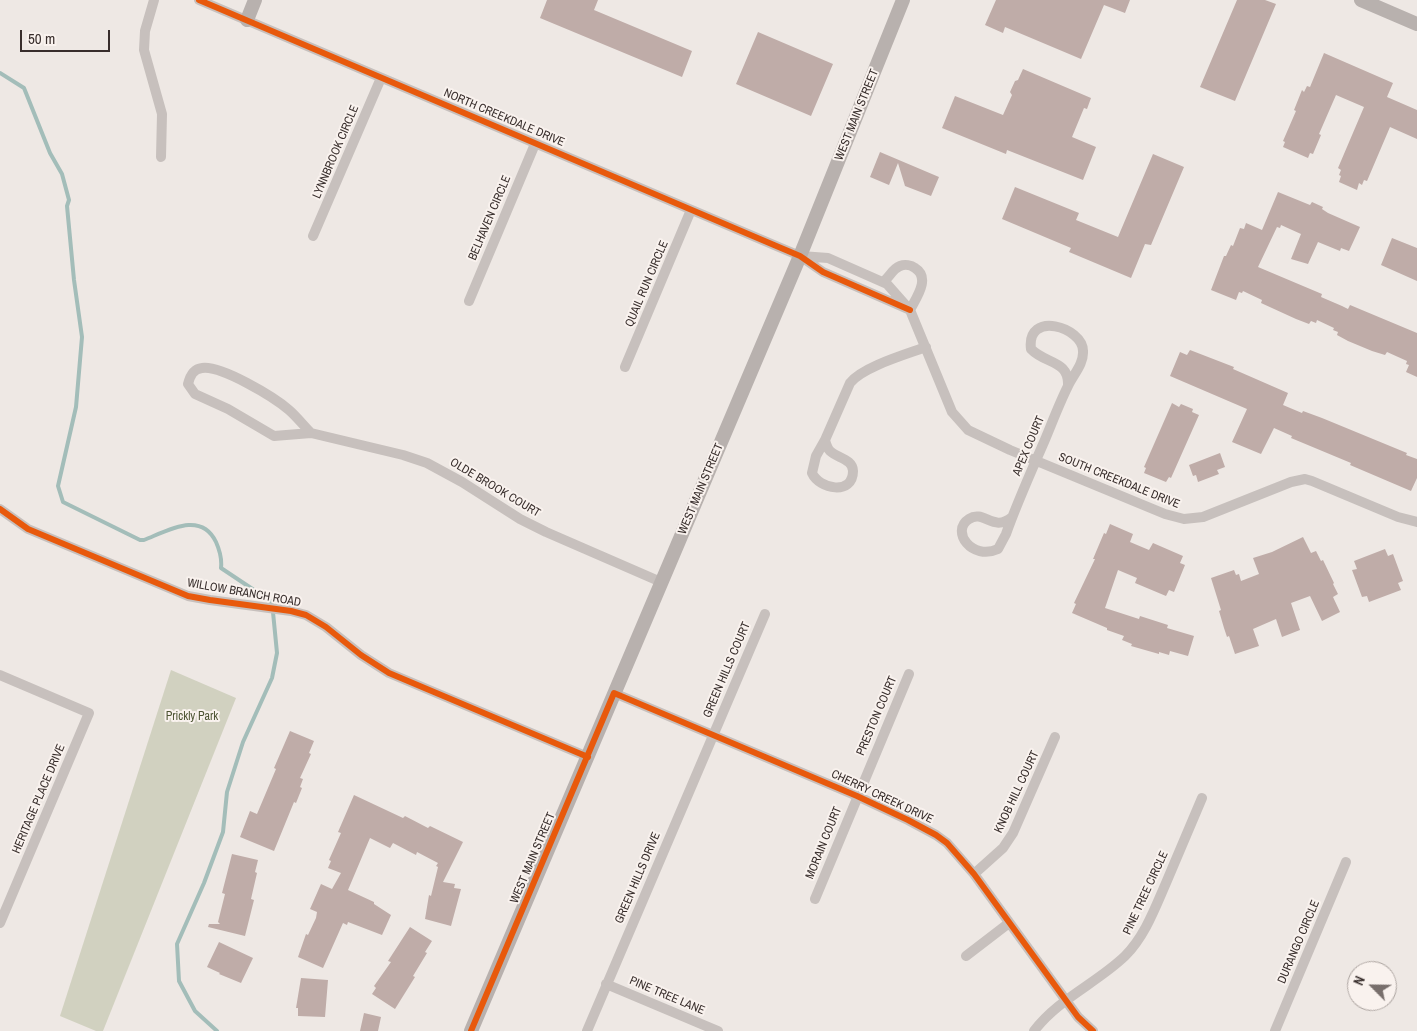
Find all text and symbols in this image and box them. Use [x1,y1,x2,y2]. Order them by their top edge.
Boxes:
scale bar [22,20,112,52]
text: 50 m [28,28,55,49]
street label: WEST MAIN STREET [832,67,882,163]
street label: NORTH CREEKDALE DRIVE [441,86,567,150]
street label: LYNNBROOK CIRCLE [310,103,362,201]
street label: BELHAVEN CIRCLE [466,173,514,263]
street label: QUAIL RUN CIRCLE [622,239,672,329]
street label: APEX COURT [1010,414,1048,478]
street label: WEST MAIN STREET [675,441,727,537]
street label: SOUTH CREEKDALE DRIVE [1056,450,1182,512]
street label: OLDE BROOK COURT [447,455,543,521]
street label: WILLOW BRANCH ROAD [186,576,302,610]
street label: GREEN HILLS COURT [700,620,754,720]
street label: PRESTON COURT [854,674,900,758]
park label: Prickly Park [166,710,218,724]
street label: HERITAGE PLACE DRIVE [9,742,69,856]
street label: KNOB HILL COURT [992,749,1042,835]
street label: CHERRY CREEK DRIVE [829,767,935,827]
street label: MORAIN COURT [803,805,845,881]
street label: WEST MAIN STREET [507,810,559,906]
street label: GREEN HILLS DRIVE [612,830,664,926]
street label: PINE TREE CIRCLE [1120,849,1172,937]
street label: DURANGO CIRCLE [1275,898,1323,986]
north arrow [1347,961,1397,1011]
text: N [1349,973,1369,988]
street label: PINE TREE LANE [627,974,707,1018]

